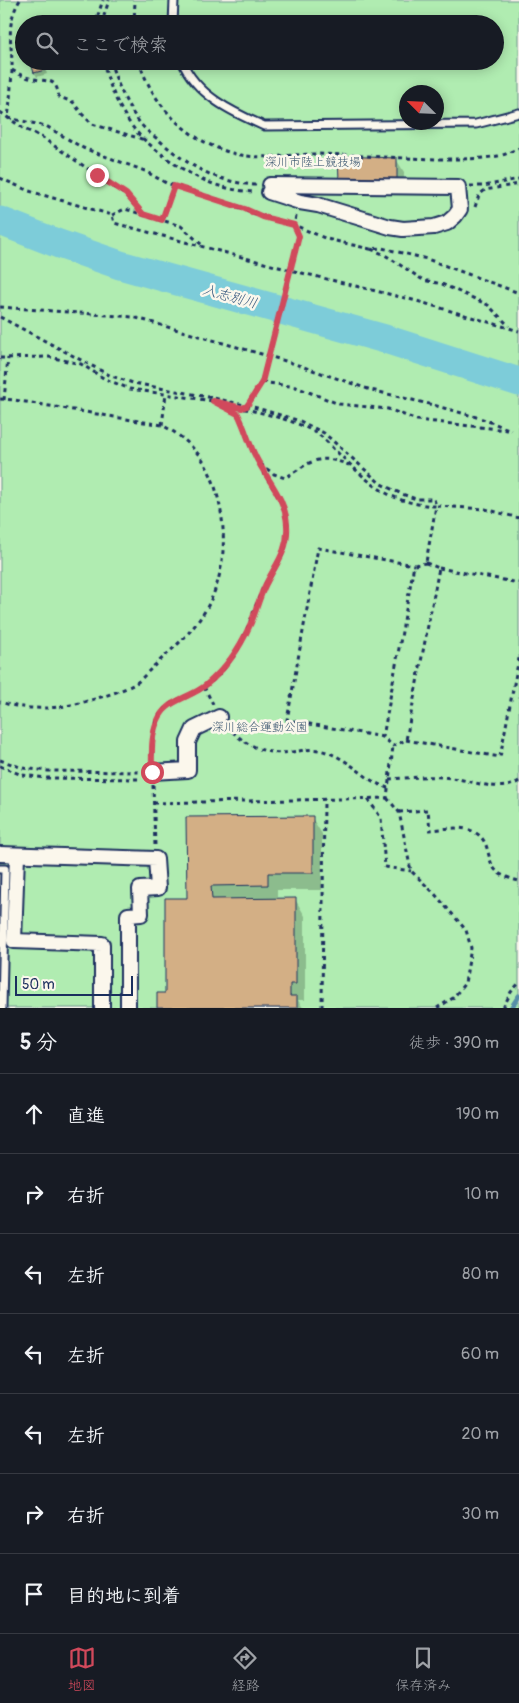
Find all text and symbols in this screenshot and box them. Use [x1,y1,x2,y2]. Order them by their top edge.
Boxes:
search box [15,15,504,70]
icon: search [33,29,61,57]
text: ここで検索 [73,33,168,57]
north arrow [399,85,444,130]
park label: 深川市陸上競技場 [265,155,361,170]
route end [86,164,109,187]
water label: 入志別川 [201,281,259,312]
park label: 深川総合運動公園 [212,720,308,735]
route start [141,761,164,784]
scale bar [15,973,132,996]
text: 50 m [22,976,55,993]
text: 5 分 [20,1029,57,1056]
text: 徒歩 · 390 m [409,1033,499,1053]
icon: ahead [20,1100,48,1128]
text: 直進 [67,1104,105,1128]
text: 190 m [456,1104,499,1124]
icon: right [20,1180,48,1208]
text: 右折 [67,1184,105,1208]
text: 10 m [464,1184,499,1204]
icon: left [20,1260,48,1288]
text: 左折 [67,1264,105,1288]
text: 80 m [462,1264,499,1284]
icon: left [20,1340,48,1368]
text: 左折 [67,1344,105,1368]
text: 60 m [461,1344,499,1364]
icon: left [20,1420,48,1448]
text: 左折 [67,1424,105,1448]
text: 20 m [461,1424,499,1444]
icon: right [20,1500,48,1528]
text: 右折 [67,1504,105,1528]
text: 30 m [461,1504,499,1524]
icon: arrive [20,1580,48,1608]
text: 目的地に到着 [67,1584,181,1608]
tab: 地図 [68,1644,96,1694]
tab: 経路 [231,1644,259,1694]
tab: 保存済み [395,1644,451,1694]

